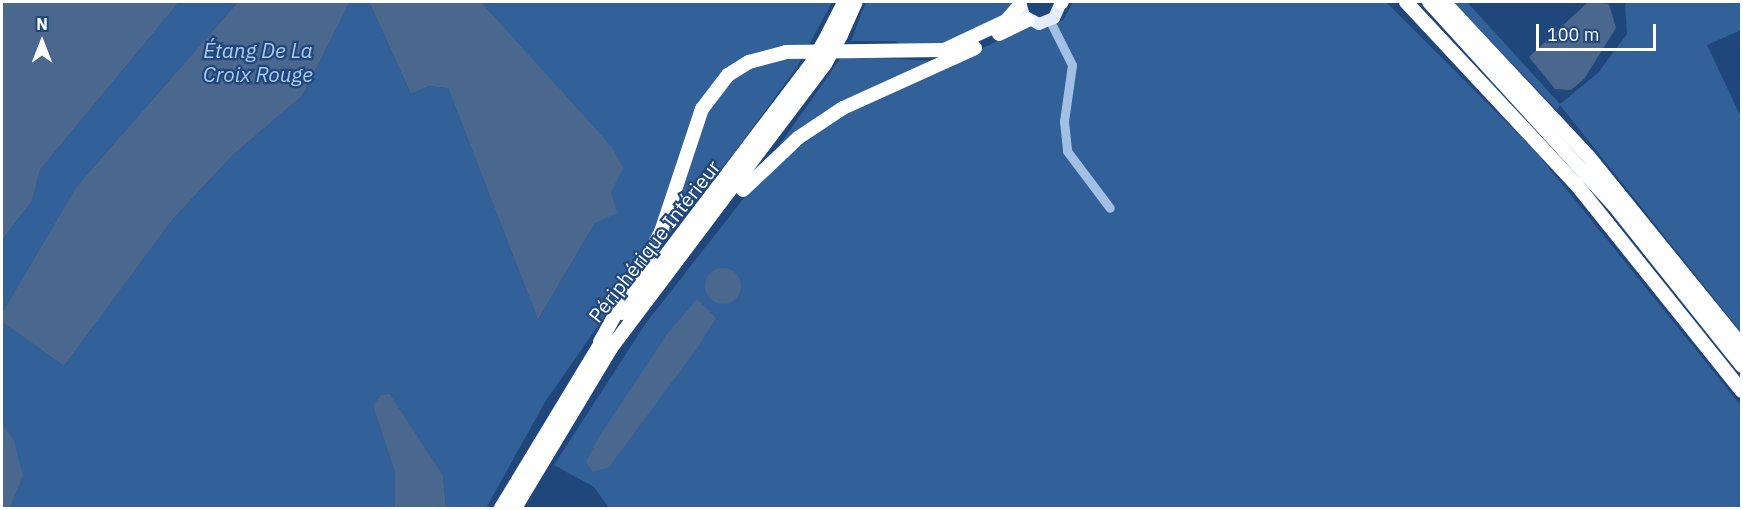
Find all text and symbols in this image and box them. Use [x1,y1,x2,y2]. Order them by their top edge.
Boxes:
north arrow [12,12,72,72]
scale bar [1539,12,1659,50]
text: N [36,14,48,34]
text: 100 m [1547,23,1599,46]
water label: Étang De La Croix Rouge [203,37,313,87]
street label: Périphérique Intérieur [583,155,725,327]

